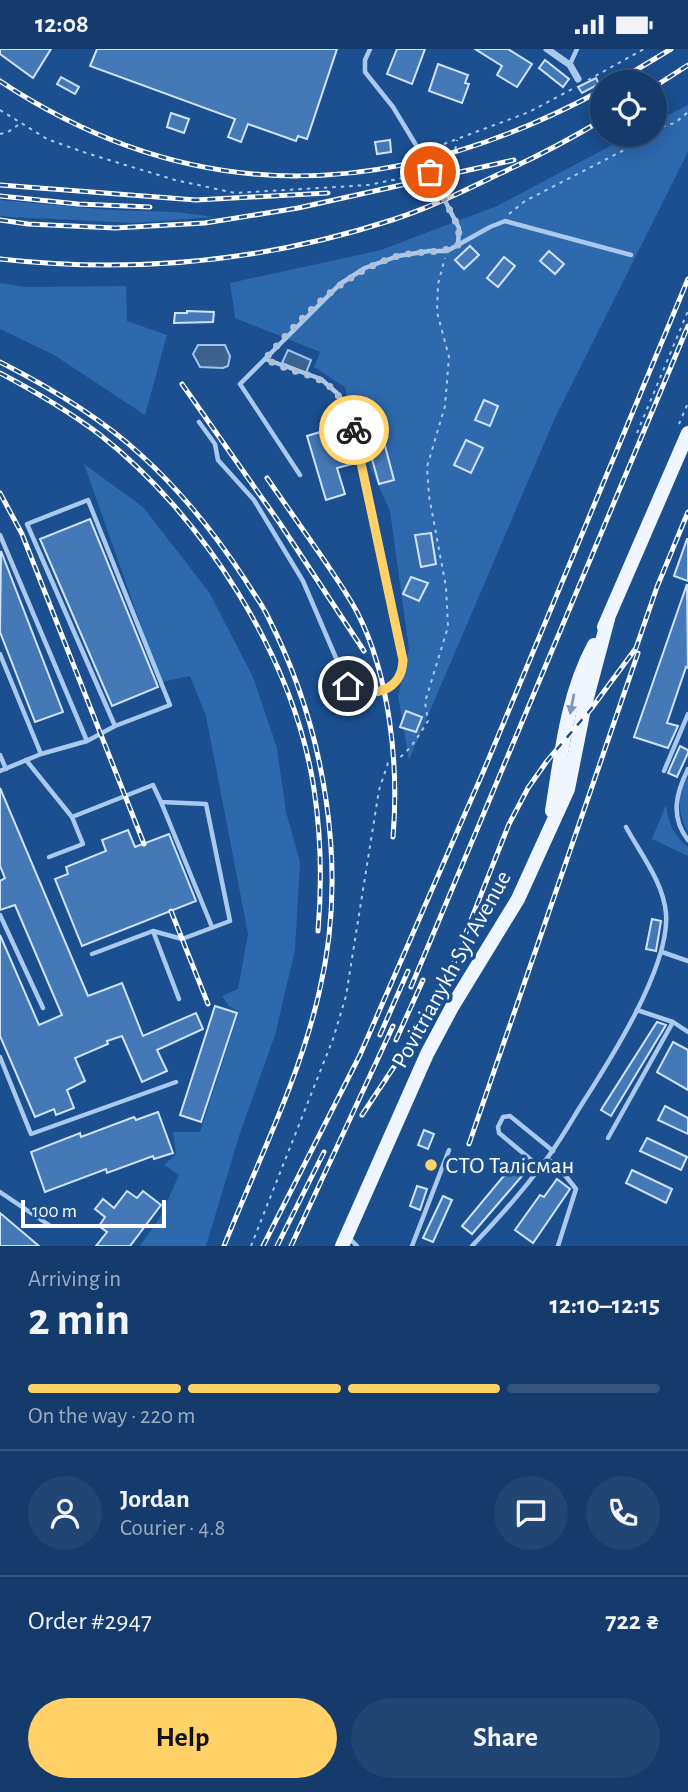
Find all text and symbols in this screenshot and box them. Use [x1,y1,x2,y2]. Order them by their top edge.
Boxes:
text: 12:08 [35,11,89,37]
map controls [590,70,667,147]
button: locate [590,70,667,147]
pin [400,142,460,202]
icon: bag [411,153,449,191]
courier [319,395,389,465]
icon: bike [335,411,373,449]
pin [318,656,378,716]
icon: home [329,667,367,705]
one-way arrow [566,693,577,715]
street label: Povitrianykh Syl Avenue [388,867,516,1072]
place label: СТО Талісман [445,1154,574,1178]
marker: СТО Талісман [423,1157,439,1173]
scale bar [21,1197,166,1229]
text: 100 m [32,1202,77,1221]
text: Arriving in [28,1268,121,1291]
text: 12:10–12:15 [549,1292,660,1318]
text: 2 min [28,1297,130,1343]
text: On the way · 220 m [28,1405,195,1428]
button: person [28,1476,102,1550]
button: chat [494,1476,568,1550]
button: phone [586,1476,660,1550]
text: Jordan [120,1486,190,1512]
text: Courier · 4.8 [120,1517,225,1540]
text: Order #2947 [28,1608,152,1634]
text: 722 ₴ [605,1608,660,1634]
button: Help [28,1698,337,1778]
button: Share [351,1698,660,1778]

